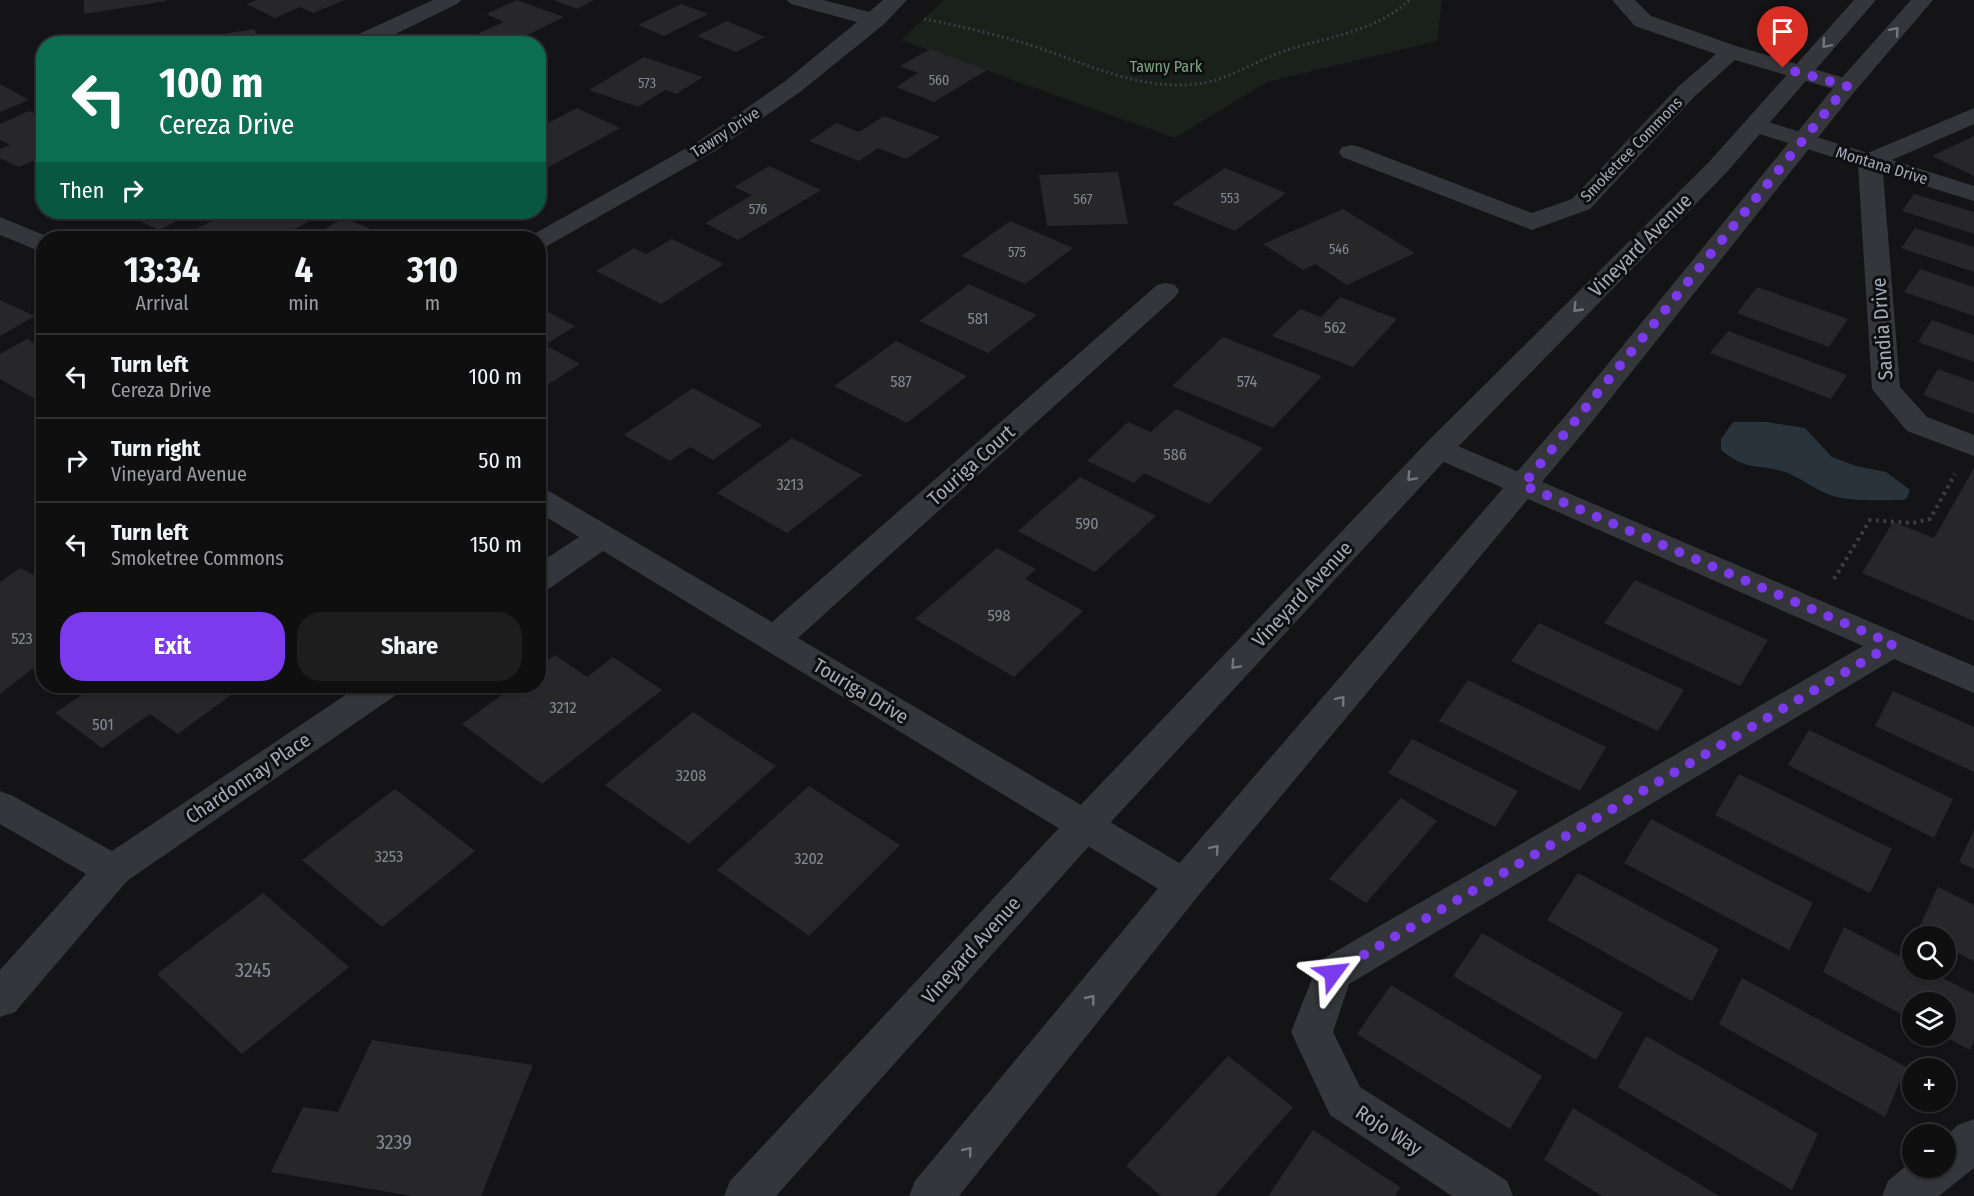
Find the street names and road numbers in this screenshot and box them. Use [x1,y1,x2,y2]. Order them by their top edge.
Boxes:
street label: Smoketree Commons [1576,93,1686,206]
street label: Tawny Drive [687,103,763,162]
street label: Montana Drive [1834,142,1930,188]
street label: Vineyard Avenue [1583,188,1697,302]
street label: Sandia Drive [1866,277,1898,381]
street label: Touriga Court [922,419,1020,510]
street label: Vineyard Avenue [1247,536,1357,652]
street label: Touriga Drive [809,653,913,729]
street label: Chardonnay Place [181,727,315,829]
street label: Vineyard Avenue [917,891,1025,1009]
street label: Rojo Way [1351,1100,1427,1160]

